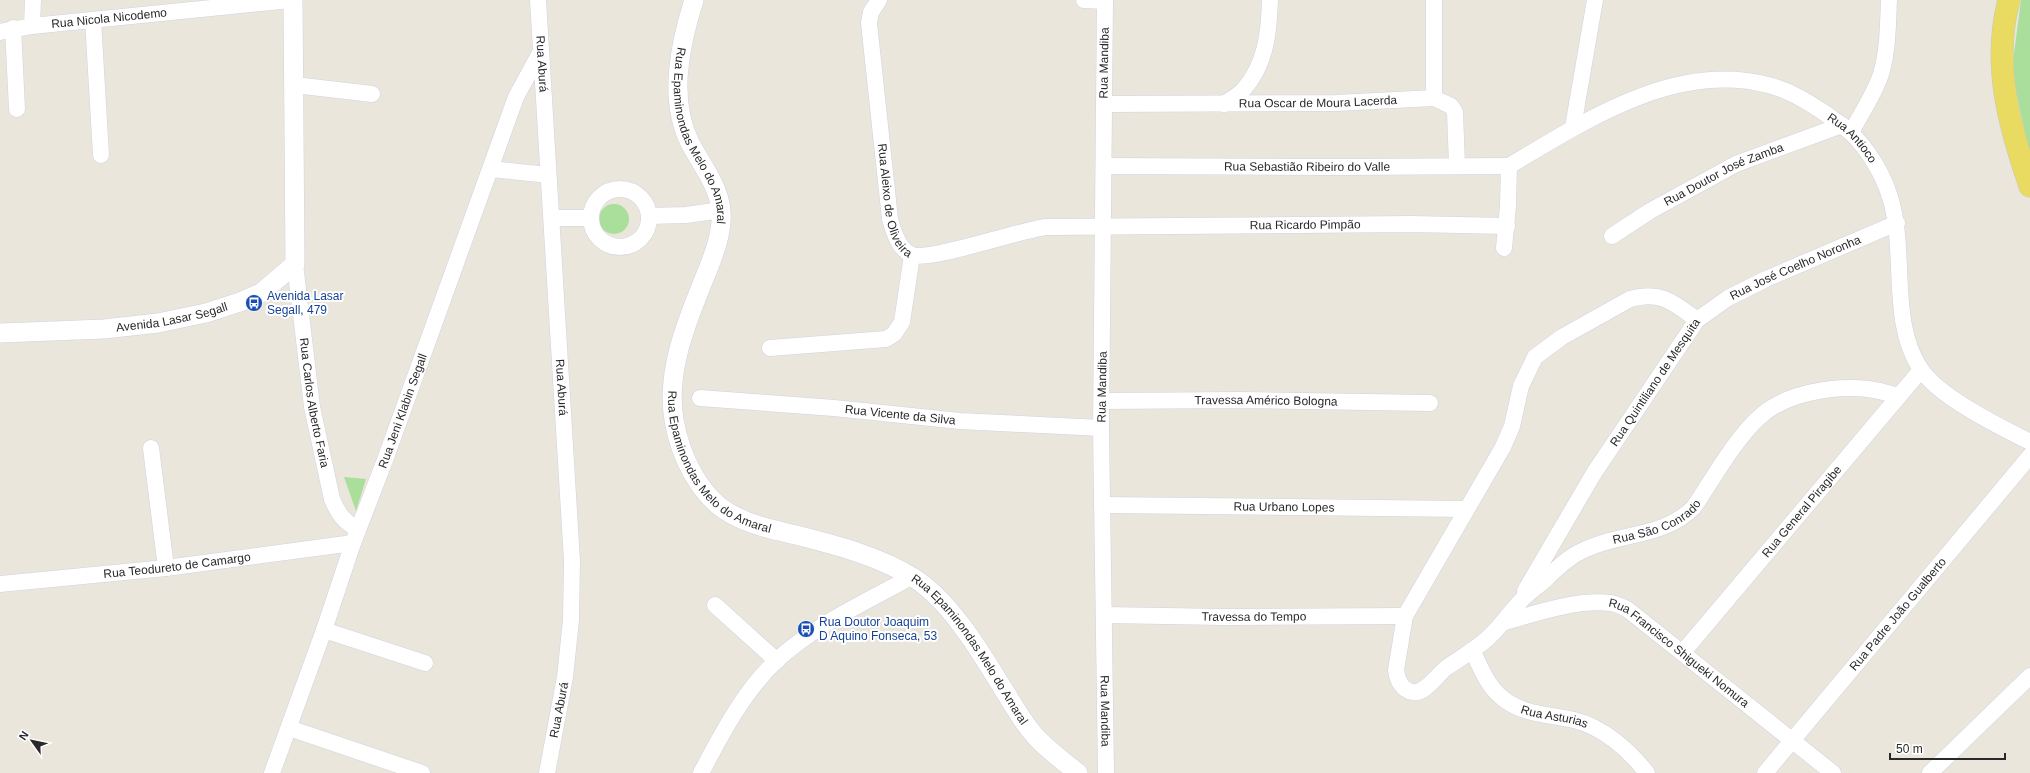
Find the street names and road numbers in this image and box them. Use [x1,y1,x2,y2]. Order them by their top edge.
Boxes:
street label: Rua Nicola Nicodemo [51,5,168,31]
street label: Rua Mandiba [1096,27,1112,99]
street label: Rua Aburá [533,35,551,93]
street label: Rua Epaminondas Melo do Amaral [671,46,728,224]
street label: Rua Oscar de Moura Lacerda [1239,93,1398,110]
street label: Rua Antioco [1825,110,1880,166]
street label: Rua Doutor José Zamba [1662,140,1786,209]
street label: Rua Aleixo de Oliveira [875,143,915,261]
street label: Rua Sebastião Ribeiro do Valle [1224,160,1390,174]
street label: Rua Ricardo Pimpão [1250,217,1361,232]
street label: Rua José Coelho Noronha [1728,232,1863,303]
street label: Avenida Lasar Segall [115,299,229,335]
street label: Rua Quintiliano de Mesquita [1607,316,1703,449]
street label: Rua Carlos Alberto Faria [297,337,332,469]
street label: Rua Mandiba [1094,351,1110,423]
street label: Rua Jeni Klabin Segall [375,352,430,470]
street label: Rua Aburá [553,359,570,416]
street label: Rua Epaminondas Melo do Amaral [665,390,773,536]
street label: Travessa Américo Bologna [1194,393,1338,409]
street label: Rua Vicente da Silva [844,402,957,428]
street label: Rua General Piragibe [1759,462,1845,560]
street label: Rua São Conrado [1611,497,1704,547]
street label: Rua Urbano Lopes [1233,499,1335,515]
street label: Rua Teodureto de Camargo [103,550,252,581]
street label: Rua Padre João Gualberto [1847,555,1949,674]
street label: Rua Epaminondas Melo do Amaral [909,571,1031,727]
street label: Rua Francisco Shigueki Nomura [1607,596,1752,710]
street label: Travessa do Tempo [1201,610,1307,624]
street label: Rua Mandiba [1098,675,1113,747]
street label: Rua Aburá [547,681,571,739]
street label: Rua Asturias [1519,702,1590,731]

